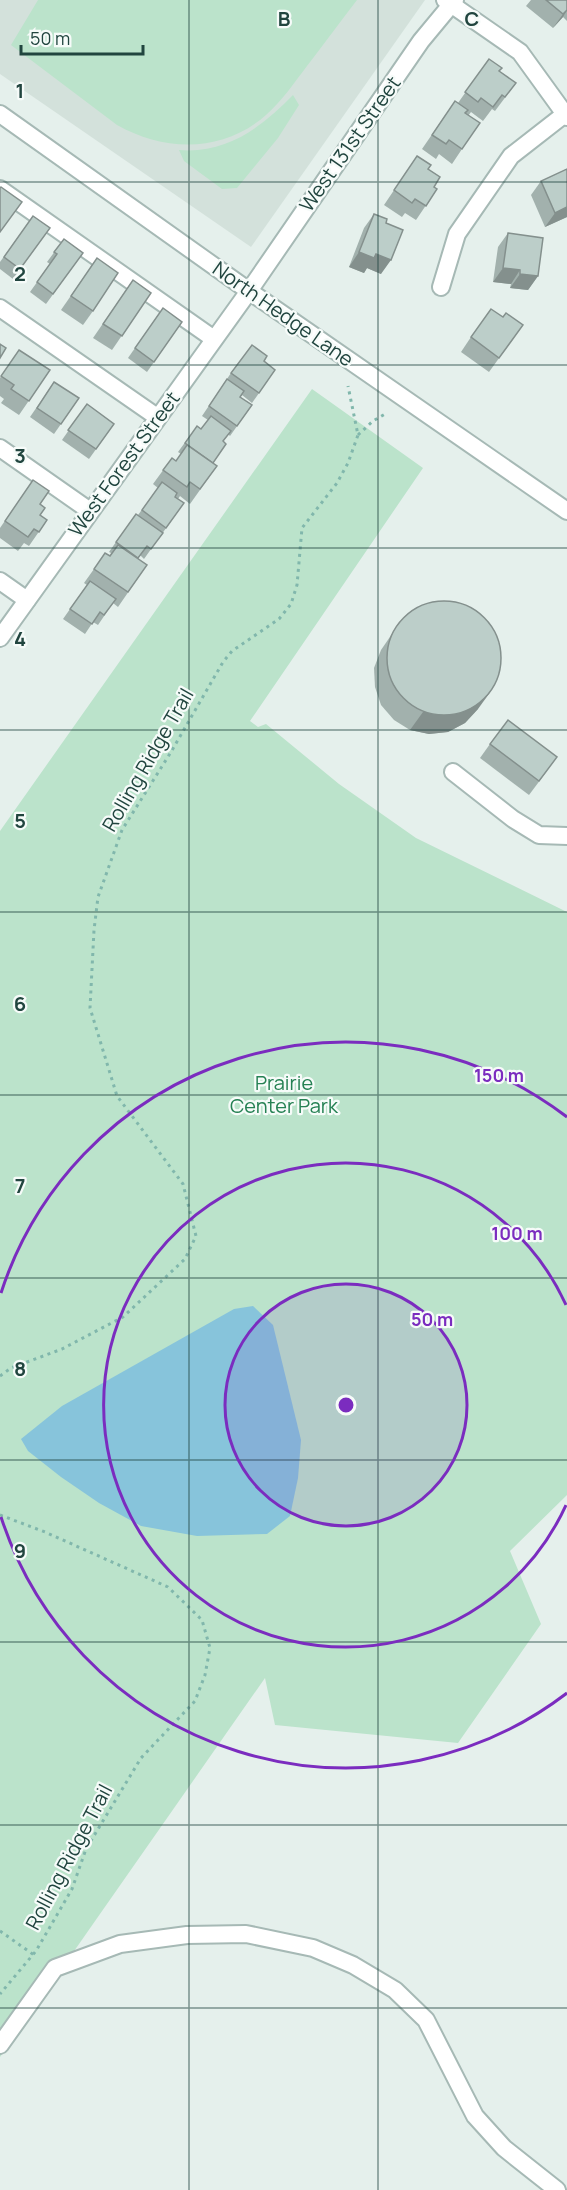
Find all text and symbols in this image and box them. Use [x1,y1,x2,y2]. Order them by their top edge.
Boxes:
text: B [278,5,291,32]
text: C [465,5,479,32]
scale bar [21,18,142,56]
text: 50 m [30,26,70,50]
street label: West 131st Street [293,71,406,217]
text: 1 [16,77,24,104]
street label: North Hedge Lane [207,255,359,372]
text: 2 [14,260,26,287]
street label: West Forest Street [62,386,185,542]
text: 3 [14,442,26,469]
text: 4 [14,625,26,652]
street label: Rolling Ridge Trail [96,683,200,836]
text: 5 [14,807,26,834]
text: 6 [14,990,26,1017]
text: 150 m [474,1063,524,1087]
park label: Prairie Center Park [230,1069,339,1119]
text: 7 [15,1172,25,1199]
text: 100 m [491,1221,543,1245]
text: 50 m [411,1307,453,1331]
text: 8 [14,1355,26,1382]
centre of rings [336,1395,356,1415]
text: 9 [14,1537,26,1564]
street label: Rolling Ridge Trail [19,1779,118,1934]

